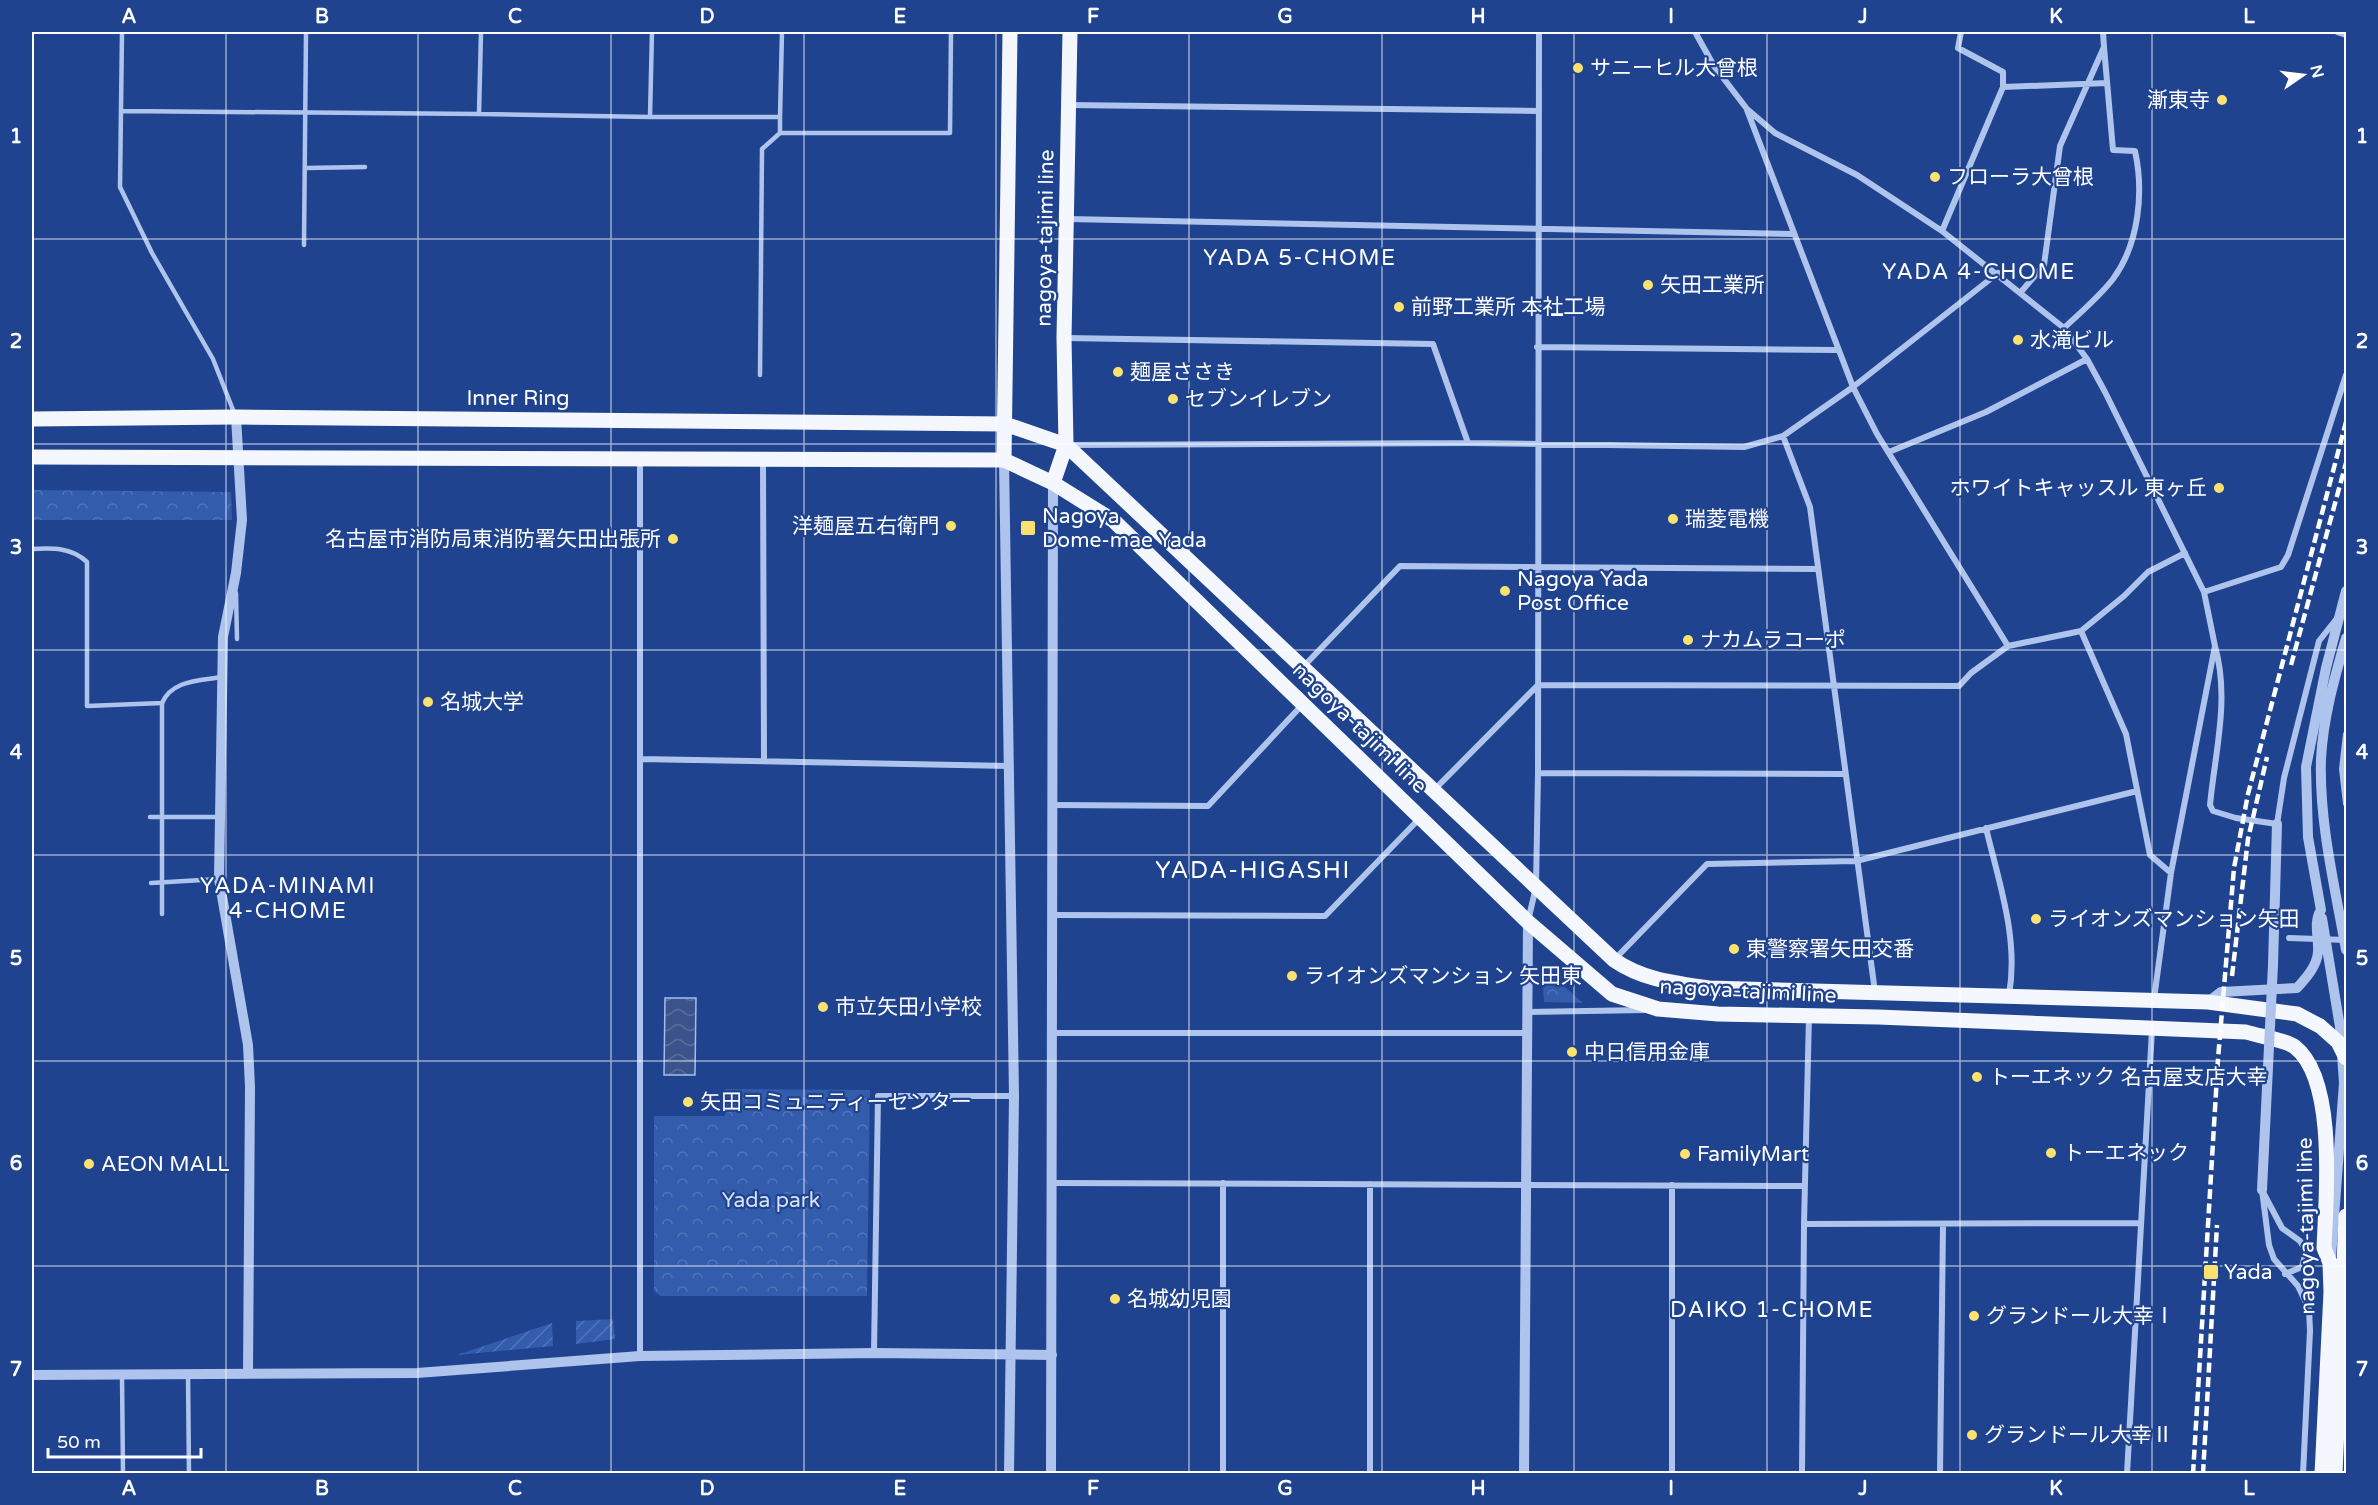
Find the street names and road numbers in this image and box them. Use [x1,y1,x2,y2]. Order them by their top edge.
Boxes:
street label: nagoya-tajimi line [1031,149,1060,327]
street label: Inner Ring [467,386,569,411]
street label: nagoya-tajimi line [1287,658,1432,799]
street label: nagoya-tajimi line [1659,974,1837,1009]
street label: nagoya-tajimi line [2292,1137,2321,1315]

